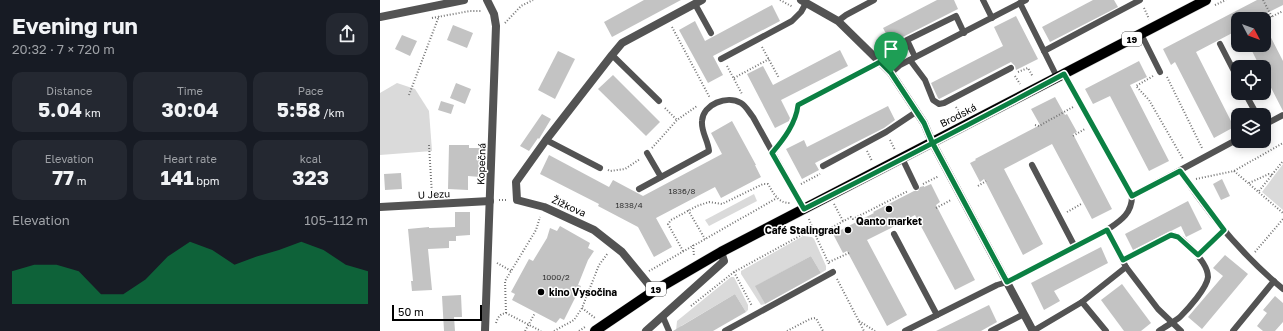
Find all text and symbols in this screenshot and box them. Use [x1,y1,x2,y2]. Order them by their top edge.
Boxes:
text: Evening run [12,12,138,39]
north arrow [1231,12,1271,52]
map controls [1231,12,1271,148]
button: share [326,13,368,55]
pin [874,32,908,73]
road number: 19 [1122,32,1142,46]
icon: arrive [880,38,902,60]
text: 20:32 · 7 × 720 m [12,41,115,57]
button: locate [1231,60,1271,100]
text: Distance [46,84,92,97]
text: Time [177,84,203,97]
text: Pace [298,84,324,97]
text: 5.04 [38,97,82,121]
text: 30:04 [161,97,219,121]
text: 5:58 [277,97,320,121]
street label: Brodská [938,101,978,129]
text: km [82,106,101,119]
text: /km [320,106,344,119]
button: layers [1231,108,1271,148]
street label: Kopečná [474,143,488,185]
text: Elevation [45,152,94,165]
text: Heart rate [163,152,217,165]
text: kcal [300,152,322,165]
text: 77 [52,165,74,189]
text: 141 [160,165,194,189]
text: 323 [292,165,329,189]
text: m [74,174,86,187]
text: bpm [194,174,220,187]
house number: 1836/8 [669,186,696,196]
street label: U Jezu [418,187,450,201]
street label: Žižkova [550,193,588,219]
house number: 1838/4 [615,200,643,210]
marker: Qanto market [884,204,894,214]
text: Elevation [12,212,70,228]
text: 105–112 m [304,212,368,228]
place label: Qanto market [856,215,922,227]
place label: Café Stalingrad [765,224,840,236]
marker: Café Stalingrad [843,225,853,235]
house number: 1000/2 [542,272,570,282]
road number: 19 [646,282,666,296]
place label: kino Vysočina [549,286,617,298]
marker: kino Vysočina [536,287,546,297]
scale bar [392,303,482,322]
text: 50 m [398,305,424,318]

